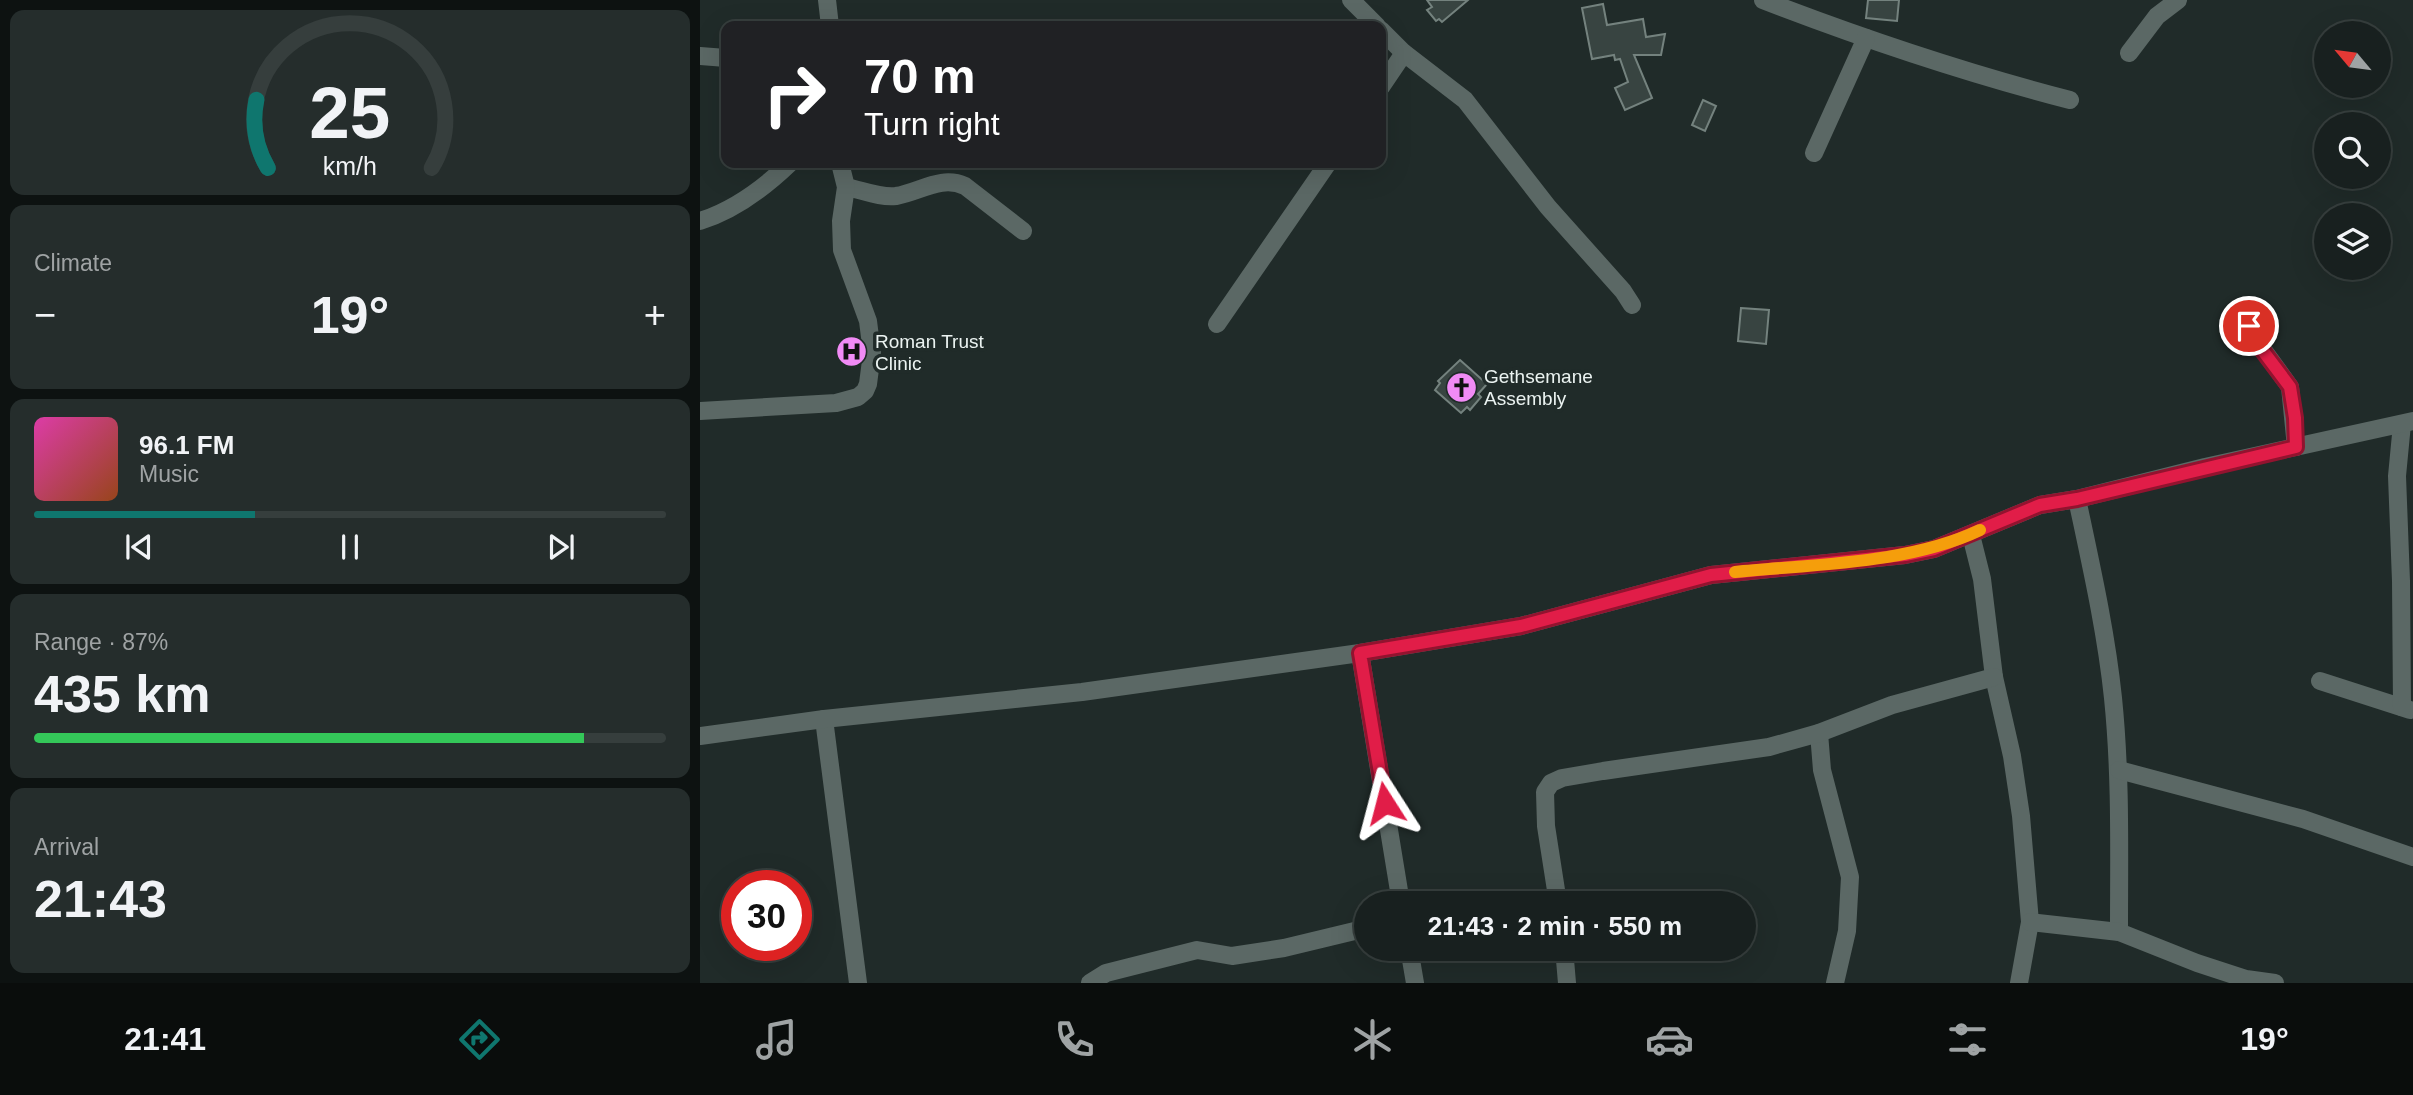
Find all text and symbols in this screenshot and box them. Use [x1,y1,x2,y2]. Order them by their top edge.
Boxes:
north arrow [2314,21,2390,98]
map controls [2314,21,2391,280]
icon: right [749,49,840,140]
text: 70 m [864,49,976,103]
text: 25 [310,73,390,154]
text: Turn right [864,106,1000,142]
button: search [2314,112,2391,189]
text: km/h [323,152,377,180]
button: layers [2314,203,2391,280]
text: Climate [34,250,112,276]
text: 19° [311,286,389,344]
text: − [34,294,56,336]
text: + [644,294,666,336]
pin [2219,296,2279,356]
icon: arrive [2230,307,2268,345]
place label: Roman Trust Clinic [875,331,984,374]
hospital icon: Roman Trust Clinic [835,335,869,369]
place label: Gethsemane Assembly [1484,366,1593,409]
church icon: Gethsemane Assembly [1444,370,1478,404]
text: 96.1 FM [139,430,234,460]
text: Music [139,461,199,487]
icon: previous [120,528,158,566]
icon: pause [331,528,369,566]
icon: next [542,528,580,566]
text: Range · 87% [34,629,168,655]
text: 435 km [34,665,210,723]
position arrow [1348,766,1422,840]
text: Arrival [34,834,99,860]
text: 21:43 [34,870,167,928]
speed limit sign: 30 [721,870,812,961]
text: 21:43 · 2 min · 550 m [1428,911,1682,941]
icon: directions [455,1015,504,1064]
icon: music [752,1015,801,1064]
icon: phone [1050,1015,1099,1064]
icon: climate [1348,1015,1397,1064]
icon: car [1645,1015,1694,1064]
icon: filters [1943,1015,1992,1064]
text: 21:41 [124,1021,206,1057]
text: 19° [2240,1021,2289,1057]

